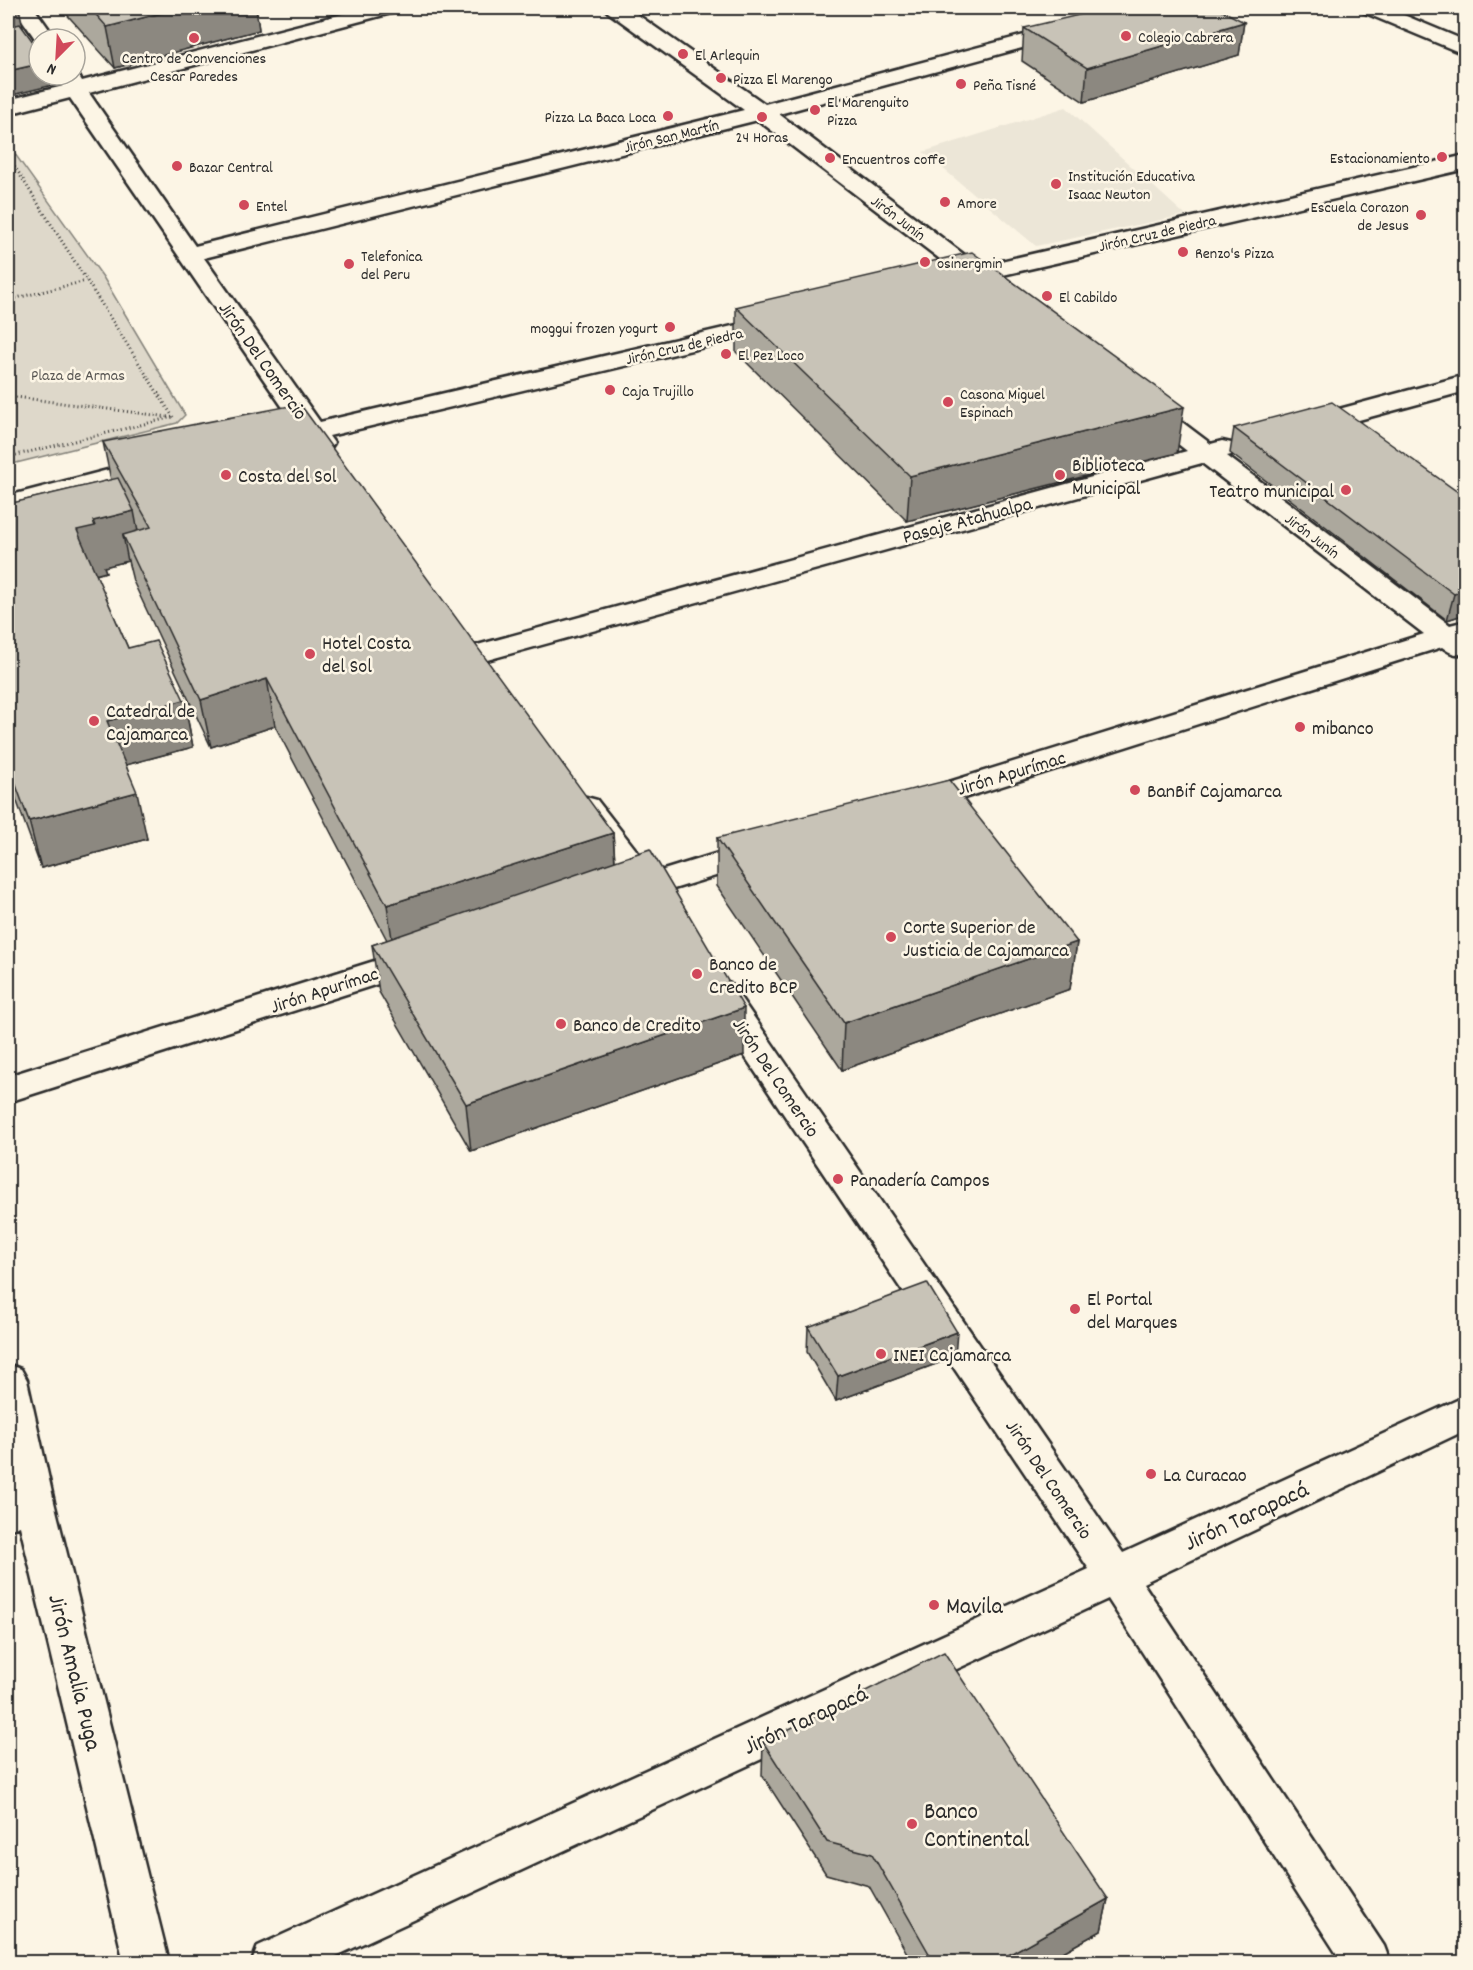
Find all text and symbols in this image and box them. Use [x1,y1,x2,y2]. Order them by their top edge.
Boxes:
north arrow [27,27,87,87]
place label: Colegio Cabrera [1138,27,1234,50]
marker: Colegio Cabrera [1119,29,1133,43]
marker: Centro de Convenciones Cesar Paredes [187,31,201,45]
place label: El Arlequin [695,45,760,68]
marker: El Arlequin [676,47,690,61]
place label: Centro de Convenciones Cesar Paredes [122,48,266,89]
text: N [44,56,60,81]
place label: Pizza El Marengo [733,69,833,92]
marker: Pizza El Marengo [714,71,728,85]
place label: Peña Tisné [973,75,1036,98]
marker: Peña Tisné [954,77,968,91]
place label: El Marenguito Pizza [827,92,909,133]
marker: El Marenguito Pizza [808,103,822,117]
place label: Pizza La Baca Loca [544,107,656,130]
marker: Pizza La Baca Loca [661,109,675,123]
marker: 24 Horas [755,110,769,124]
street label: Jirón San Martín [621,114,722,160]
place label: 24 Horas [736,127,789,150]
place label: Estacionamiento [1330,148,1430,171]
place label: Encuentros coffe [842,149,945,172]
marker: Estacionamiento [1435,150,1449,164]
marker: Encuentros coffe [823,151,837,165]
place label: Bazar Central [189,157,273,180]
marker: Bazar Central [170,159,184,173]
place label: Institución Educativa Isaac Newton [1068,166,1195,207]
marker: Institución Educativa Isaac Newton [1049,177,1063,191]
street label: Jirón Junín [865,191,930,247]
place label: Amore [957,193,997,216]
marker: Amore [938,195,952,209]
place label: Entel [256,196,288,219]
place label: Escuela Corazon de Jesus [1311,197,1409,238]
marker: Entel [237,198,251,212]
marker: Escuela Corazon de Jesus [1414,208,1428,222]
street label: Jirón Cruz de Piedra [1097,210,1219,259]
place label: Renzo's Pizza [1195,243,1274,266]
marker: Renzo's Pizza [1176,245,1190,259]
place label: Telefonica del Peru [361,246,423,287]
place label: osinergmin [937,253,1002,276]
marker: osinergmin [918,255,932,269]
marker: Telefonica del Peru [342,257,356,271]
place label: El Cabildo [1059,287,1117,310]
marker: El Cabildo [1040,289,1054,303]
street label: Jirón Del Comercio [210,297,313,427]
place label: moggui frozen yogurt [530,318,658,341]
marker: moggui frozen yogurt [663,320,677,334]
street label: Jirón Cruz de Piedra [624,323,746,372]
place label: El Pez Loco [738,345,804,368]
marker: El Pez Loco [719,347,733,361]
park label: Plaza de Armas [31,365,125,388]
place label: Caja Trujillo [622,381,694,404]
marker: Caja Trujillo [603,383,617,397]
place label: Casona Miguel Espinach [960,384,1045,425]
marker: Casona Miguel Espinach [941,395,955,409]
place label: Biblioteca Municipal [1072,453,1145,504]
place label: Costa del Sol [238,464,337,492]
marker: Costa del Sol [219,468,233,482]
marker: Biblioteca Municipal [1053,468,1067,482]
place label: Teatro municipal [1209,479,1334,507]
marker: Teatro municipal [1339,483,1353,497]
street label: Pasaje Atahualpa [900,491,1036,553]
street label: Jirón Junín [1279,509,1344,565]
place label: Hotel Costa del Sol [322,631,411,682]
marker: Hotel Costa del Sol [303,647,317,661]
place label: Catedral de Cajamarca [106,699,195,750]
marker: Catedral de Cajamarca [87,714,101,728]
place label: mibanco [1312,716,1374,744]
marker: mibanco [1293,720,1307,734]
street label: Jirón Apurímac [954,745,1070,805]
place label: BanBif Cajamarca [1147,779,1282,807]
marker: BanBif Cajamarca [1128,783,1142,797]
place label: Corte Superior de Justicia de Cajamarca [903,915,1069,966]
marker: Corte Superior de Justicia de Cajamarca [884,930,898,944]
place label: Banco de Credito BCP [709,952,797,1003]
street label: Jirón Apurímac [267,961,383,1022]
marker: Banco de Credito BCP [690,967,704,981]
place label: Banco de Credito [573,1013,701,1041]
street label: Jirón Del Comercio [724,1013,825,1144]
marker: Banco de Credito [554,1017,568,1031]
place label: Panadería Campos [850,1168,990,1196]
marker: Panadería Campos [831,1172,845,1186]
place label: El Portal del Marques [1087,1287,1178,1338]
marker: El Portal del Marques [1068,1302,1082,1316]
place label: INEI Cajamarca [893,1343,1011,1371]
marker: INEI Cajamarca [874,1347,888,1361]
street label: Jirón Del Comercio [997,1415,1098,1546]
place label: La Curacao [1163,1463,1247,1491]
marker: La Curacao [1144,1467,1158,1481]
street label: Jirón Tarapacá [1179,1474,1315,1561]
street label: Jirón Amalia Puga [37,1591,109,1755]
place label: Mavila [946,1591,1003,1625]
marker: Mavila [927,1598,941,1612]
street label: Jirón Tarapacá [738,1678,874,1765]
place label: Banco Continental [924,1796,1030,1858]
marker: Banco Continental [905,1817,919,1831]

